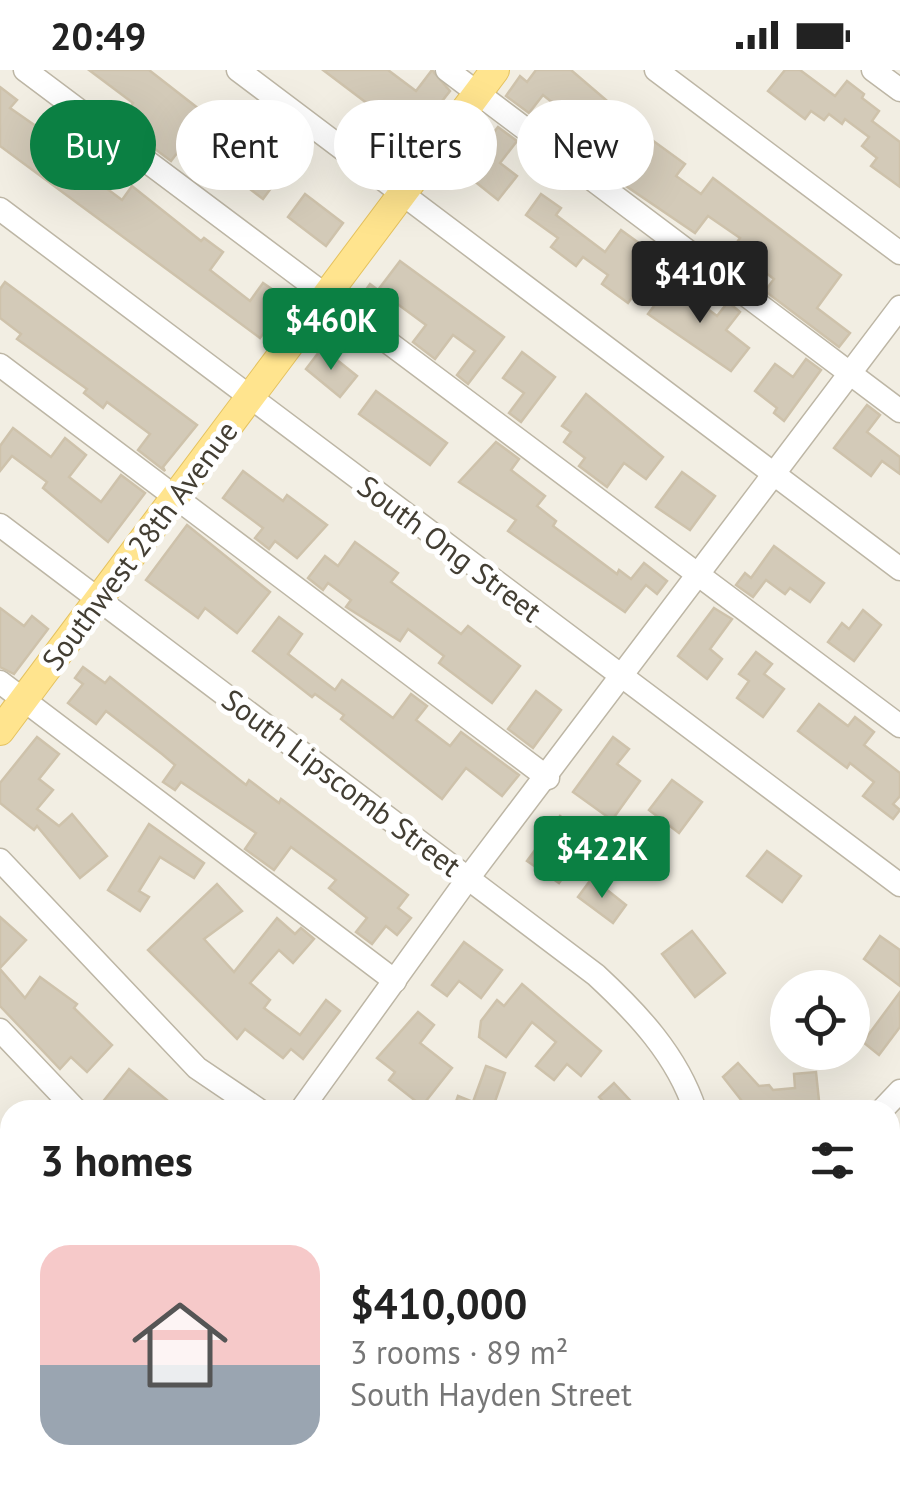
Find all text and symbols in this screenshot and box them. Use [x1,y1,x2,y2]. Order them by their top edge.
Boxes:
text: 20:49 [50,11,146,60]
chip: Buy [30,100,156,190]
chip: Rent [176,100,314,190]
chip: Filters [334,100,497,190]
chip: New [517,100,654,190]
pin: $410K [630,241,770,326]
text: $410K [654,252,746,294]
pin: $460K [261,288,401,373]
text: $460K [285,299,377,341]
street label: Southwest 28th Avenue [32,412,246,678]
street label: South Ong Street [350,466,550,630]
street label: South Lipscomb Street [215,679,469,885]
pin: $422K [532,816,672,901]
text: $422K [556,827,648,869]
map controls [770,970,870,1070]
button: locate [770,970,870,1070]
text: 3 homes [40,1133,193,1188]
icon: filters [805,1133,860,1188]
text: $410,000 [350,1276,527,1331]
icon: home [120,1285,240,1405]
text: 3 rooms · 89 m² [350,1331,568,1373]
text: South Hayden Street [350,1373,632,1415]

